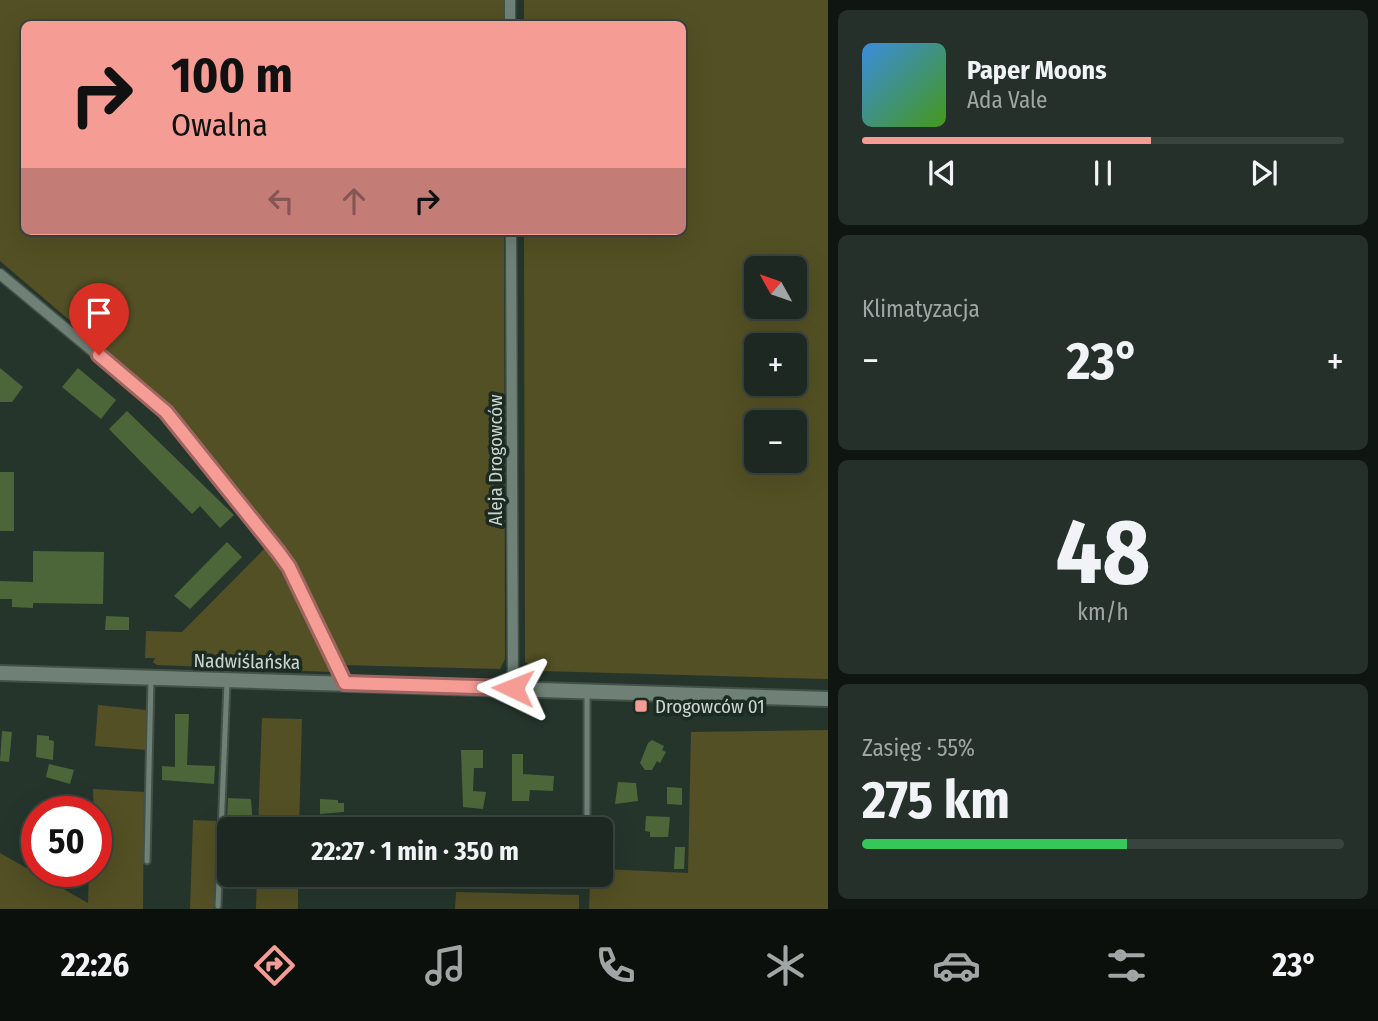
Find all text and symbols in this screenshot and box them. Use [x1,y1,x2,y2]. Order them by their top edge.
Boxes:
text: 100 m [171,46,293,105]
icon: right [56,49,147,140]
text: Paper Moons [967,55,1107,86]
text: Ada Vale [967,86,1047,114]
text: Owalna [171,106,268,144]
icon: previous [923,154,961,192]
icon: pause [1084,154,1122,192]
icon: next [1245,154,1283,192]
icon: left [262,182,300,220]
icon: ahead [335,182,373,220]
icon: right [408,182,446,220]
north arrow [744,256,807,318]
map controls [744,256,807,473]
pin [69,283,129,355]
icon: arrive [80,294,118,332]
text: Klimatyzacja [862,295,980,323]
text: 23° [1066,330,1139,393]
button: + [744,333,807,396]
text: − [862,338,879,384]
text: + [1327,338,1344,384]
street label: Aleja Drogowców [484,394,507,526]
button: − [744,410,807,473]
text: 48 [1056,498,1150,607]
text: km/h [1077,598,1129,626]
street label: Nadwiślańska [193,649,300,674]
position arrow [476,651,550,725]
place label: Drogowców 01 [655,695,765,718]
marker: Drogowców 01 [633,698,649,714]
text: Zasięg · 55% [862,734,975,762]
text: 275 km [862,769,1010,832]
speed limit sign: 50 [21,796,112,887]
text: 22:27 · 1 min · 350 m [311,836,519,867]
icon: directions [250,941,299,990]
icon: music [421,941,470,990]
icon: phone [591,941,640,990]
icon: climate [761,941,810,990]
icon: car [932,941,981,990]
icon: filters [1102,941,1151,990]
text: 22:26 [61,946,129,984]
text: 23° [1272,946,1317,984]

